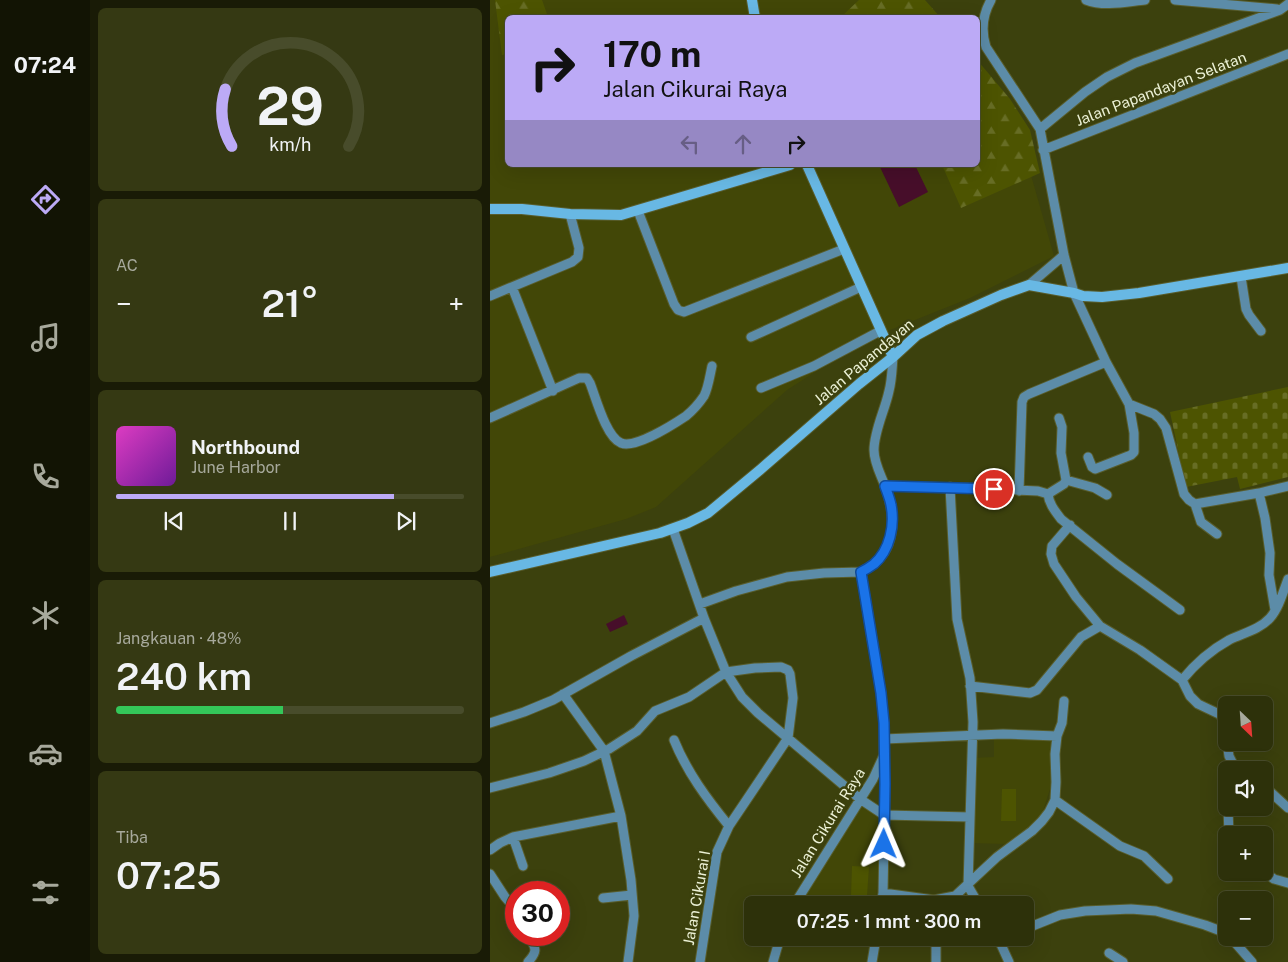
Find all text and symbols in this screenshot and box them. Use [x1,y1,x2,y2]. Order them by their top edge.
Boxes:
text: 170 m [603,34,701,75]
icon: right [520,35,585,100]
street label: Jalan Papandayan Selatan [1073,48,1249,129]
text: 07:24 [14,52,76,78]
text: 29 [256,76,324,137]
text: Jalan Cikurai Raya [603,76,788,102]
icon: left [676,130,704,158]
icon: ahead [729,130,757,158]
icon: right [782,130,810,158]
text: km/h [269,134,311,155]
icon: directions [28,182,63,217]
text: AC [116,256,138,275]
text: 21° [261,281,319,326]
text: − [116,287,132,320]
text: + [448,287,464,320]
street label: Jalan Papandayan [811,315,917,408]
icon: music [28,320,63,355]
text: Northbound [191,436,300,458]
text: June Harbor [191,458,281,477]
icon: phone [28,459,63,494]
pin [973,468,1015,510]
icon: arrive [980,475,1008,503]
icon: previous [160,507,188,535]
icon: pause [276,507,304,535]
icon: next [392,507,420,535]
icon: climate [28,598,63,633]
text: Jangkauan · 48% [116,629,241,648]
text: 240 km [116,654,252,699]
north arrow [1218,696,1272,751]
map controls [1218,696,1273,946]
icon: car [28,736,63,771]
button: sound [1218,761,1273,816]
street label: Jalan Cikurai Raya [787,765,868,881]
position arrow [857,817,909,869]
button: + [1218,826,1273,881]
text: Tiba [116,828,148,847]
street label: Jalan Cikurai I [680,849,713,947]
text: 07:25 [116,853,221,898]
icon: filters [28,875,63,910]
speed limit sign: 30 [505,881,570,946]
button: − [1218,891,1273,946]
text: 07:25 · 1 mnt · 300 m [797,910,981,932]

